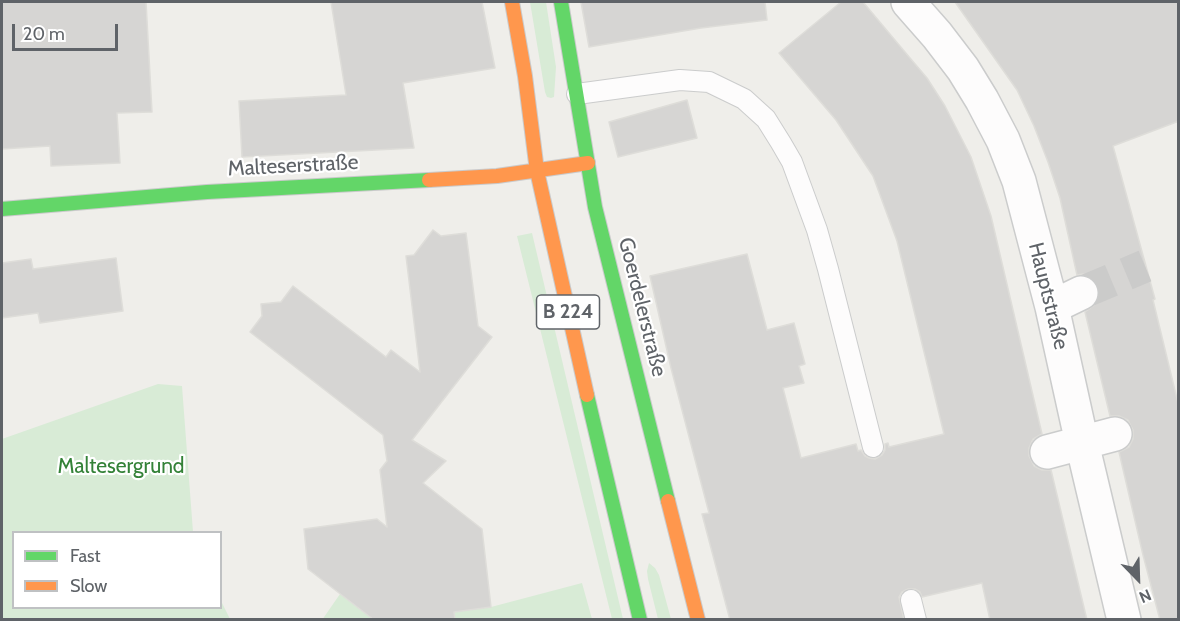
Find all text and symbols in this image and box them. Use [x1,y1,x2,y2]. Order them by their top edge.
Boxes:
scale bar [15,12,122,50]
text: 20 m [23,23,65,45]
street label: Malteserstraße [227,150,359,182]
street label: Goerdelerstraße [613,235,671,379]
street label: Hauptstraße [1023,240,1073,352]
road number: B 224 [536,295,600,329]
park label: Maltesergrund [57,454,185,480]
legend [12,531,222,609]
text: Fast [70,545,101,567]
north arrow [1108,549,1168,609]
text: Slow [70,575,107,597]
text: N [1136,585,1154,607]

